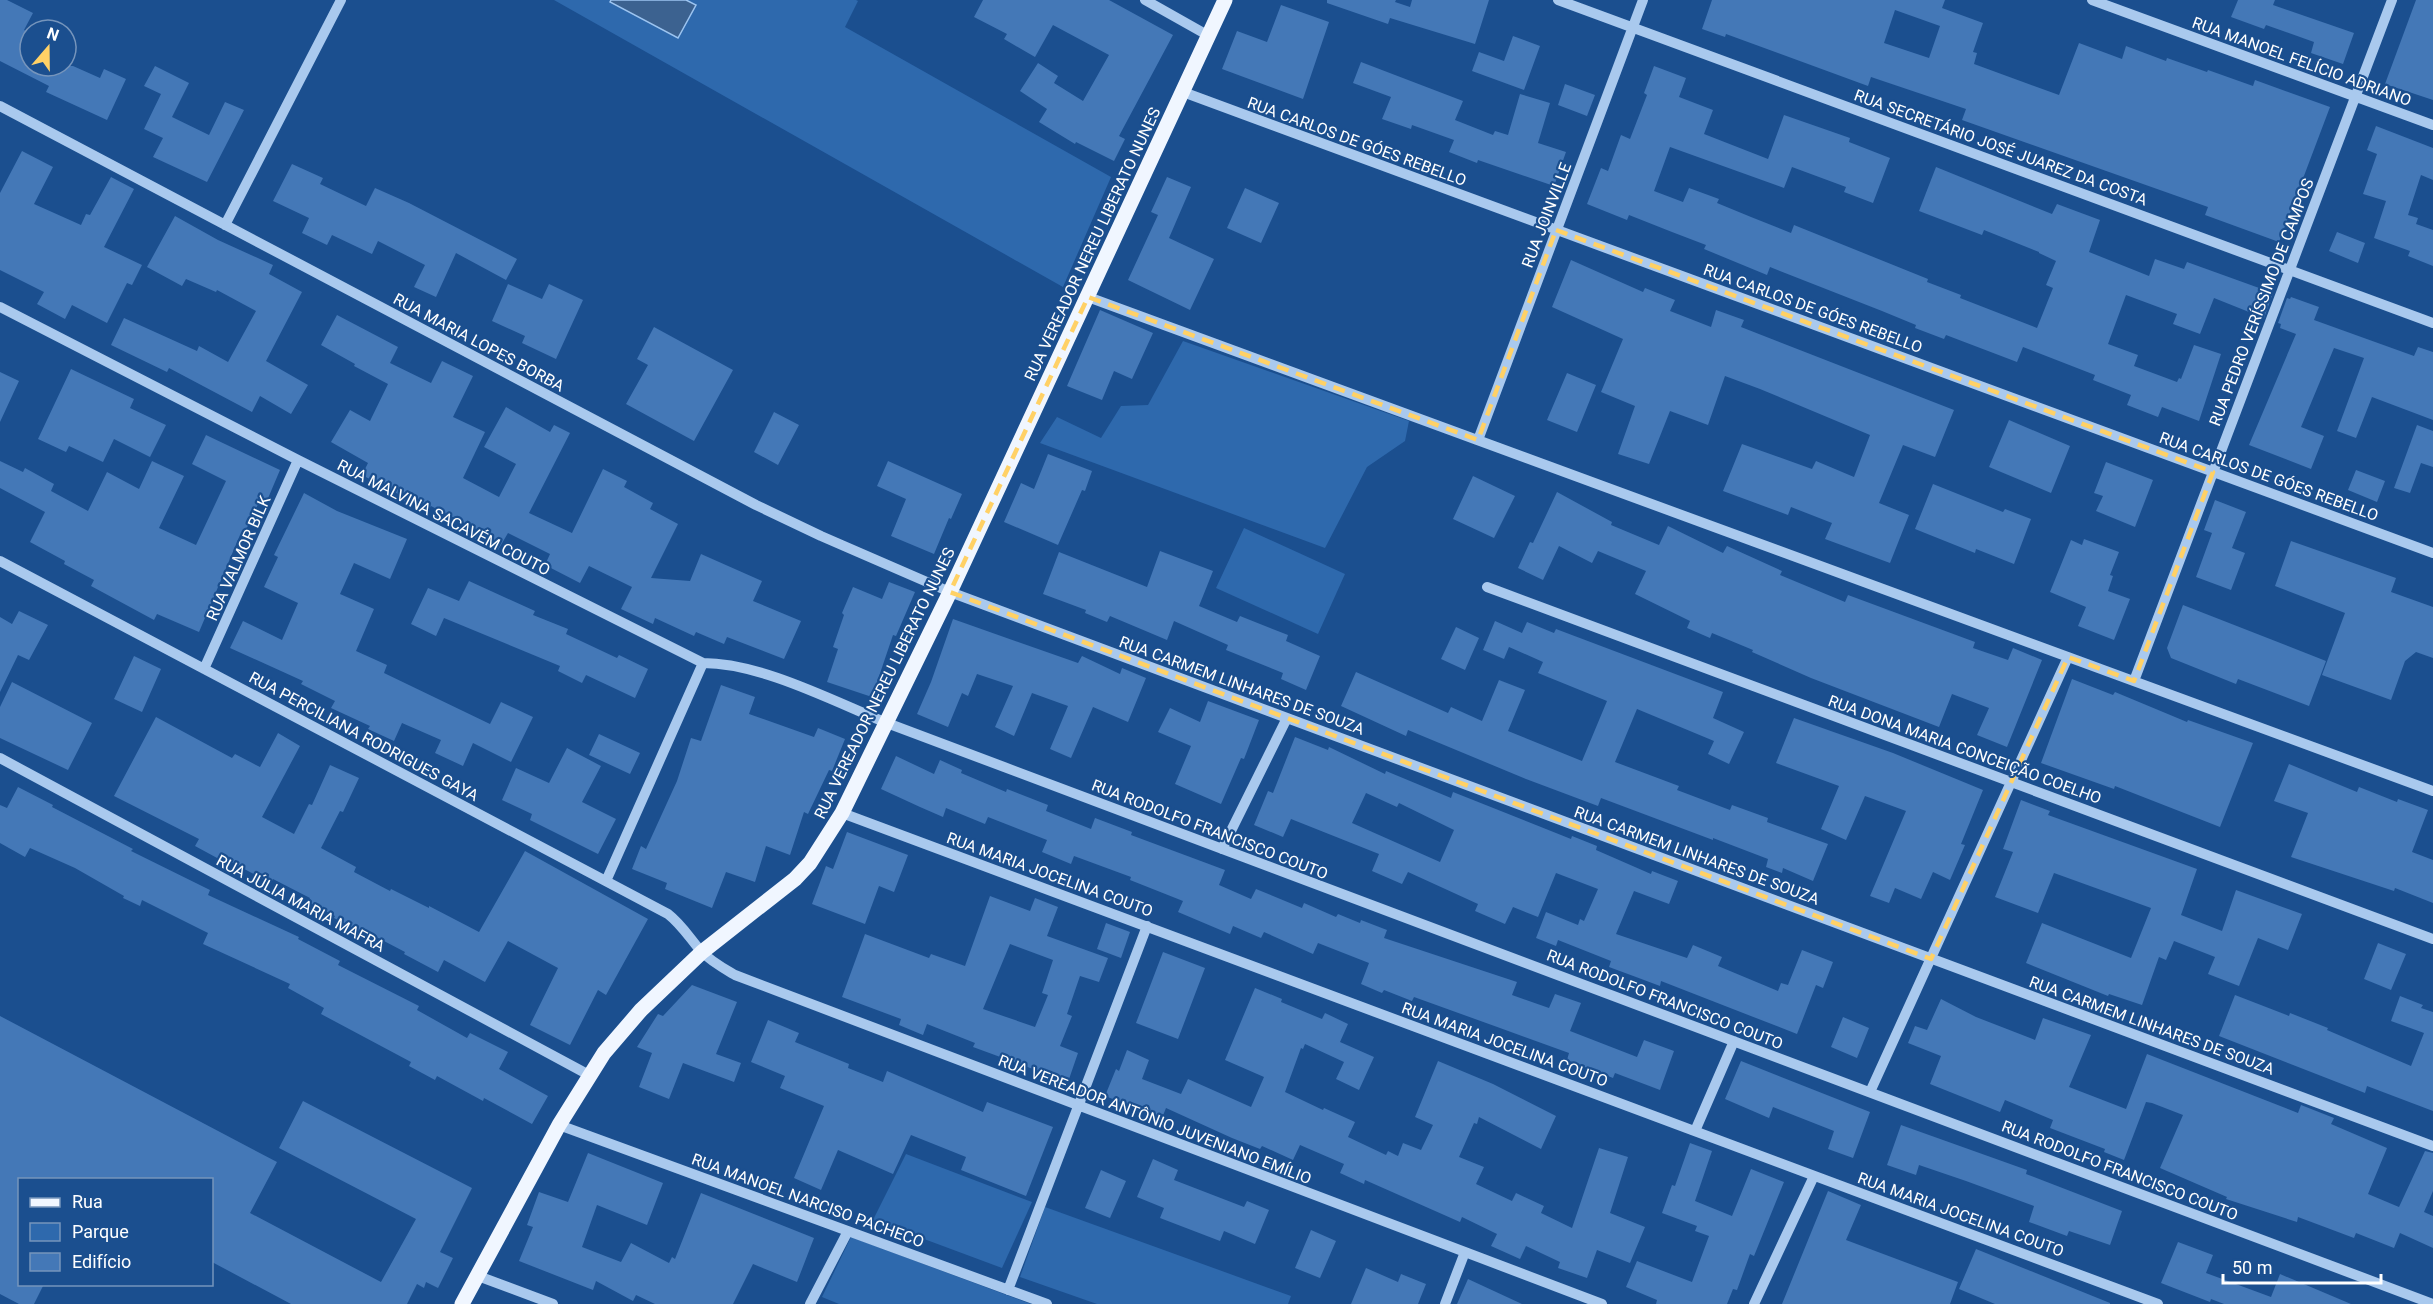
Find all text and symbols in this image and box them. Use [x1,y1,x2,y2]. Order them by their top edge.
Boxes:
street label: RUA MANOEL FELÍCIO ADRIANO [2190,13,2414,110]
north arrow [18,18,78,78]
text: N [44,24,62,45]
street label: RUA SECRETÁRIO JOSÉ JUAREZ DA COSTA [1852,85,2151,210]
street label: RUA CARLOS DE GÓES REBELLO [1245,92,1469,190]
street label: RUA VEREADOR NEREU LIBERATO NUNES [1021,104,1164,384]
street label: RUA JOINVILLE [1518,160,1575,270]
street label: RUA PEDRO VERÍSSIMO DE CAMPOS [2205,176,2318,429]
street label: RUA CARLOS DE GÓES REBELLO [1701,259,1925,357]
street label: RUA MARIA LOPES BORBA [390,289,568,396]
street label: RUA CARLOS DE GÓES REBELLO [2157,427,2381,525]
street label: RUA MALVINA SACAVÉM COUTO [334,455,553,580]
street label: RUA VALMOR BILK [202,492,275,624]
street label: RUA VEREADOR NEREU LIBERATO NUNES [810,544,959,822]
street label: RUA CARMEM LINHARES DE SOUZA [1117,632,1368,739]
street label: RUA PERCILIANA RODRIGUES GAYA [246,668,482,805]
street label: RUA DONA MARIA CONCEIÇÃO COELHO [1826,690,2104,808]
street label: RUA RODOLFO FRANCISCO COUTO [1089,776,1331,883]
street label: RUA CARMEM LINHARES DE SOUZA [1572,802,1823,909]
street label: RUA MARIA JOCELINA COUTO [944,828,1156,921]
street label: RUA JÚLIA MARIA MAFRA [213,851,389,956]
street label: RUA RODOLFO FRANCISCO COUTO [1544,946,1786,1053]
street label: RUA CARMEM LINHARES DE SOUZA [2027,972,2278,1079]
street label: RUA MARIA JOCELINA COUTO [1399,998,1611,1091]
street label: RUA VEREADOR ANTÔNIO JUVENIANO EMÍLIO [996,1050,1314,1188]
street label: RUA RODOLFO FRANCISCO COUTO [1999,1117,2241,1224]
street label: RUA MANOEL NARCISO PACHECO [689,1149,927,1251]
street label: RUA MARIA JOCELINA COUTO [1855,1168,2067,1261]
legend [18,1178,213,1286]
text: Rua [72,1191,103,1212]
text: Parque [72,1221,129,1242]
scale bar [2223,1247,2380,1285]
text: Edifício [72,1251,131,1272]
text: 50 m [2232,1257,2272,1278]

